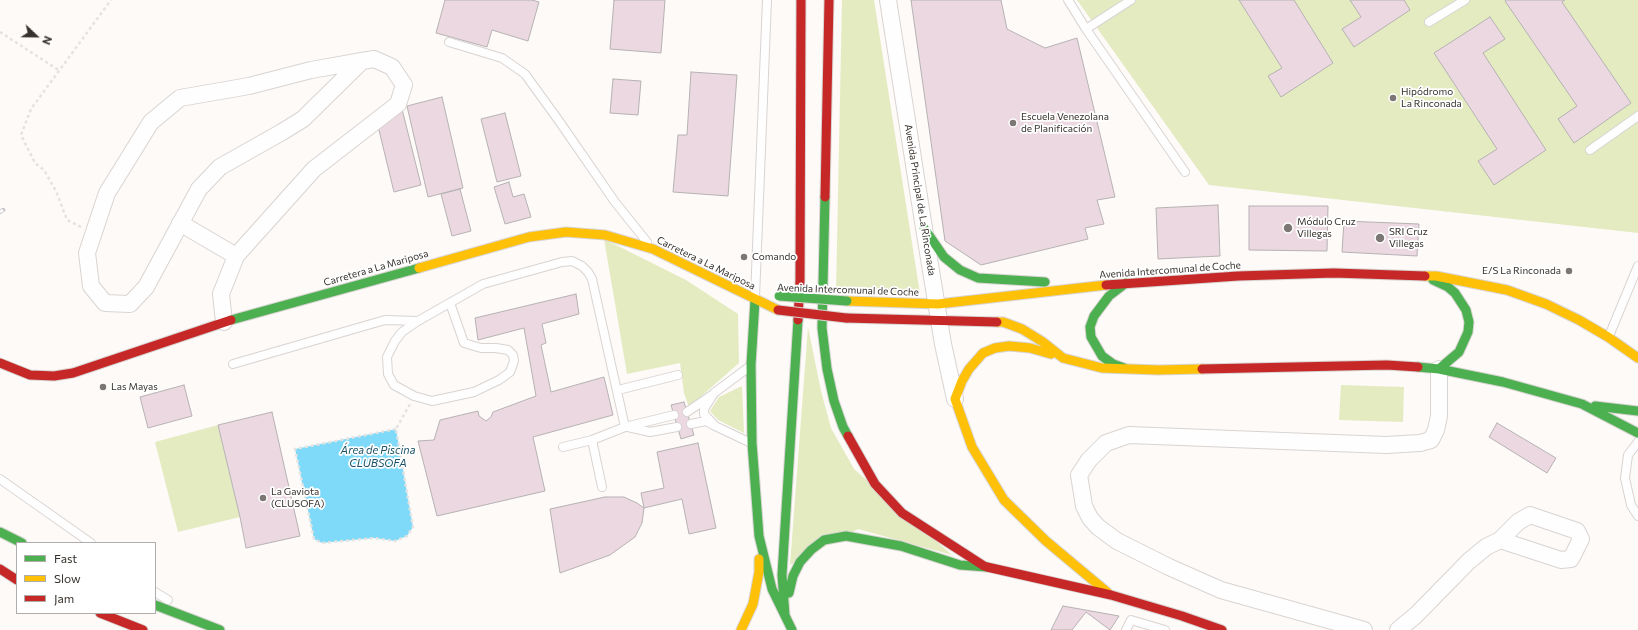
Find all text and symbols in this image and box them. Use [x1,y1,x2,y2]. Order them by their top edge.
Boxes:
north arrow [16,16,56,56]
text: N [40,34,55,47]
place label: Hipódromo La Rinconada [1401,86,1462,110]
marker: Hipódromo La Rinconada [1388,93,1398,103]
place label: Escuela Venezolana de Planificación [1021,111,1109,134]
marker: Escuela Venezolana de Planificación [1008,118,1018,128]
street label: Avenida Principal de La Rinconada [902,123,938,277]
place label: Módulo Cruz Villegas [1297,216,1356,240]
marker: Módulo Cruz Villegas [1282,222,1294,234]
place label: SRI Cruz Villegas [1389,226,1428,250]
marker: SRI Cruz Villegas [1374,232,1386,244]
street label: Carretera a La Mariposa [655,234,757,292]
street label: Carretera a La Mariposa [322,247,430,289]
place label: Comando [752,251,796,263]
marker: Comando [739,252,749,262]
street label: Avenida Intercomunal de Coche [1099,259,1241,281]
place label: E/S La Rinconada [1482,265,1561,277]
marker: E/S La Rinconada [1564,266,1574,276]
street label: Avenida Intercomunal de Coche [777,282,919,298]
place label: Las Mayas [111,381,158,393]
marker: Las Mayas [98,382,108,392]
water label: Área de Piscina CLUBSOFA [341,443,415,469]
place label: La Gaviota (CLUSOFA) [271,486,324,510]
marker: La Gaviota (CLUSOFA) [258,493,268,503]
legend [16,542,156,614]
text: Fast [54,551,77,565]
text: Slow [54,571,81,585]
text: Jam [54,591,74,605]

